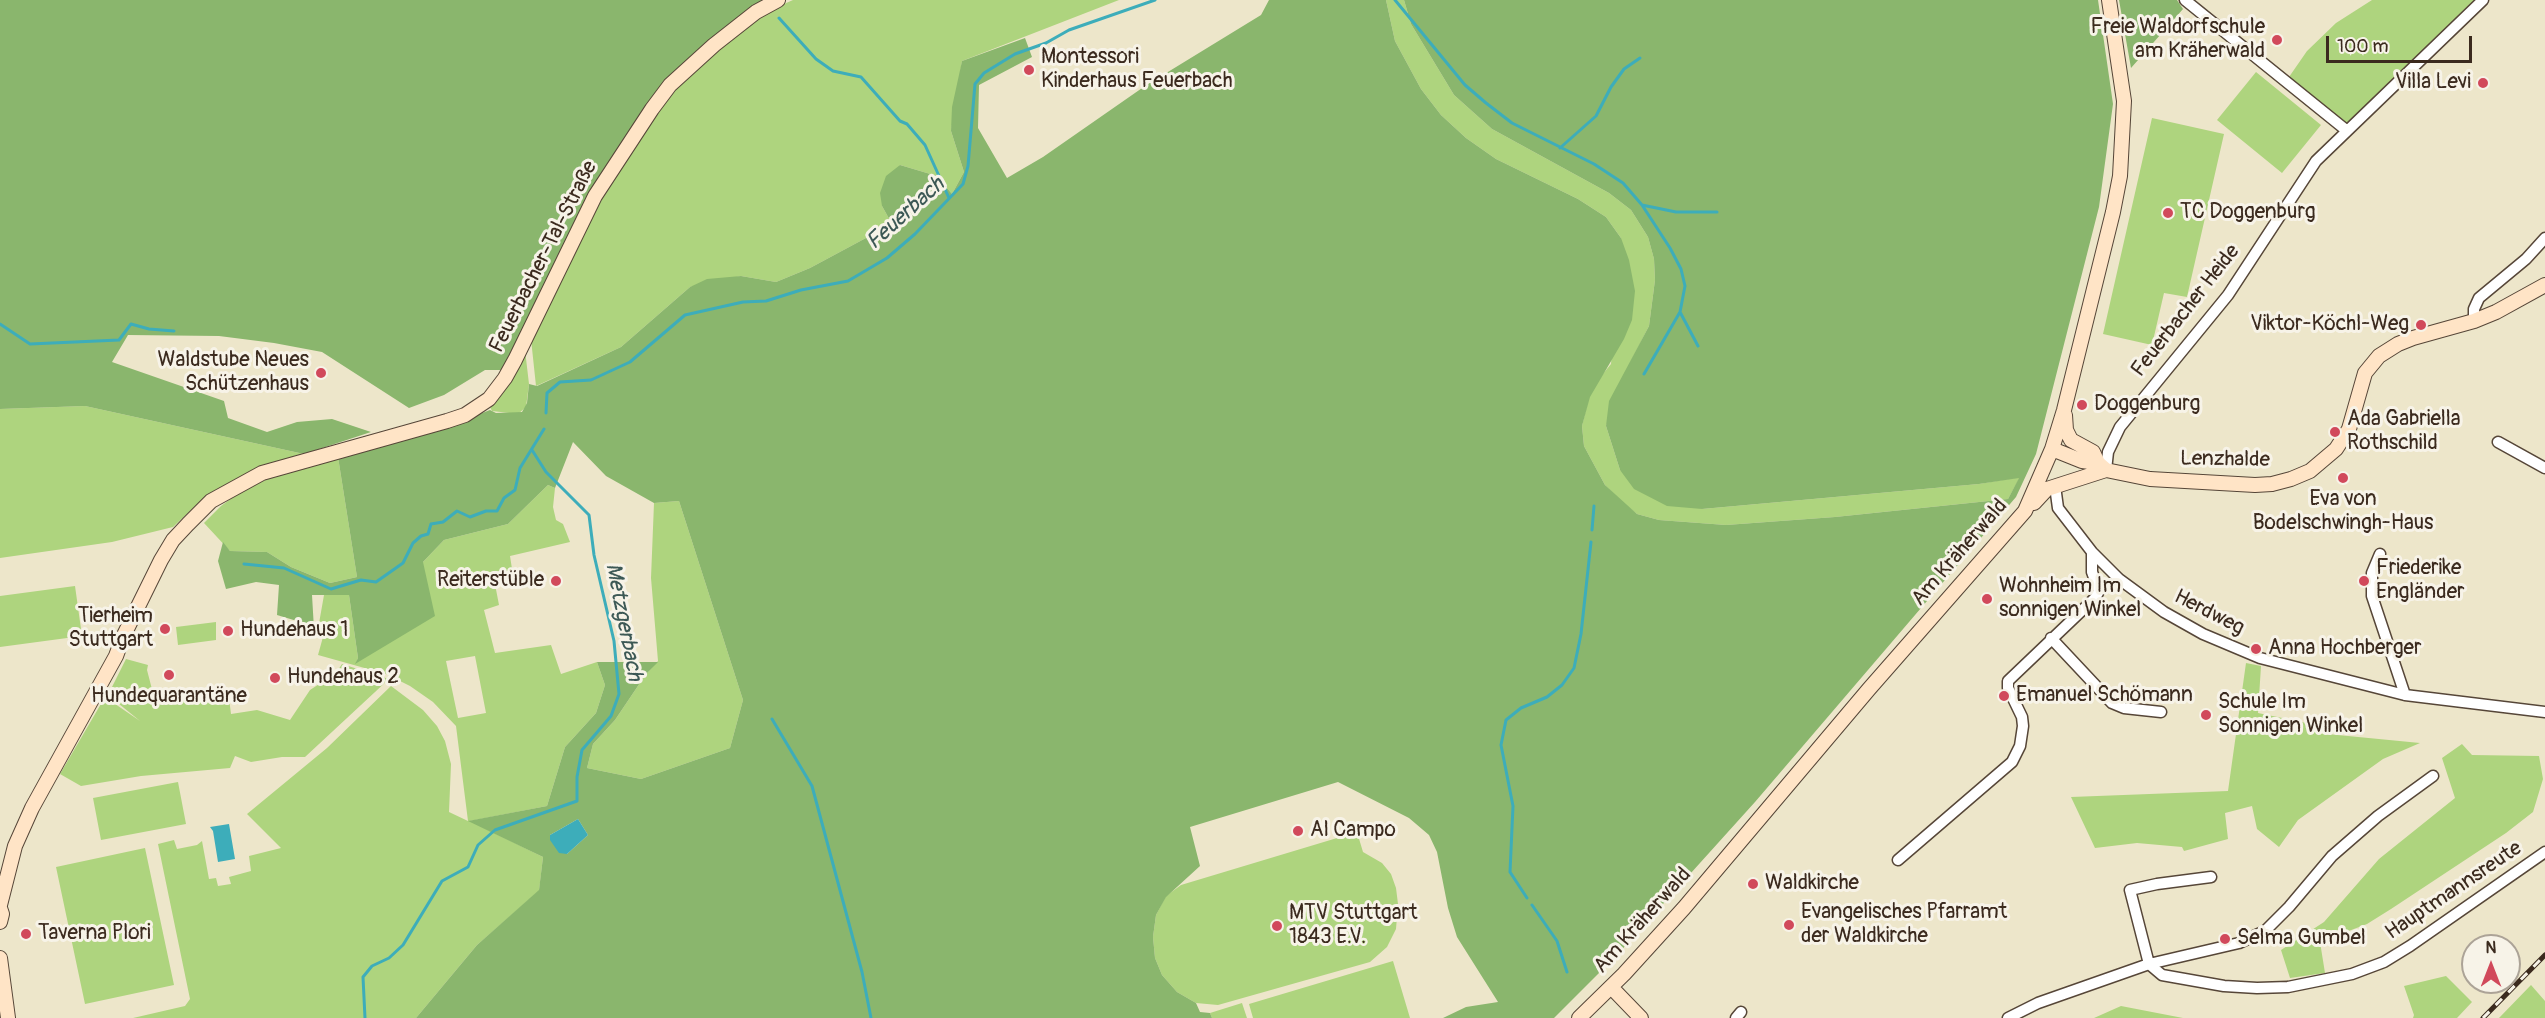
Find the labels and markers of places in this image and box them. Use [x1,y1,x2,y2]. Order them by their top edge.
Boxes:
place label: Freie Waldorfschule am Kräherwald [2091,15,2265,65]
marker: Freie Waldorfschule am Kräherwald [2270,33,2284,47]
place label: Montessori Kinderhaus Feuerbach [1041,45,1232,95]
marker: Montessori Kinderhaus Feuerbach [1022,63,1036,77]
place label: Villa Levi [2395,70,2471,96]
marker: Villa Levi [2476,76,2490,90]
place label: TC Doggenburg [2180,200,2315,226]
marker: TC Doggenburg [2161,206,2175,220]
place label: Viktor-Köchl-Weg [2250,312,2409,338]
marker: Viktor-Köchl-Weg [2414,318,2428,332]
place label: Waldstube Neues Schützenhaus [158,348,309,398]
marker: Waldstube Neues Schützenhaus [314,366,328,380]
place label: Doggenburg [2094,392,2200,418]
marker: Doggenburg [2075,398,2089,412]
place label: Ada Gabriella Rothschild [2347,407,2461,457]
marker: Ada Gabriella Rothschild [2328,425,2342,439]
marker: Eva von Bodelschwingh-Haus [2336,471,2350,485]
place label: Eva von Bodelschwingh-Haus [2253,487,2433,537]
place label: Friederike Engländer [2376,556,2465,606]
place label: Reiterstüble [437,568,544,594]
marker: Reiterstüble [549,574,563,588]
place label: Wohnheim Im sonnigen Winkel [1999,574,2141,624]
marker: Friederike Engländer [2357,574,2371,588]
marker: Wohnheim Im sonnigen Winkel [1980,592,1994,606]
place label: Tierheim Stuttgart [69,604,153,654]
place label: Hundehaus 1 [240,618,349,644]
marker: Tierheim Stuttgart [158,622,172,636]
marker: Hundehaus 1 [221,624,235,638]
place label: Anna Hochberger [2268,636,2421,662]
marker: Anna Hochberger [2249,642,2263,656]
place label: Hundehaus 2 [287,665,399,691]
marker: Hundequarantäne [162,668,176,682]
marker: Hundehaus 2 [268,671,282,685]
place label: Emanuel Schömann [2016,683,2193,709]
place label: Hundequarantäne [91,684,247,710]
marker: Emanuel Schömann [1997,689,2011,703]
place label: Schule Im Sonnigen Winkel [2218,690,2363,740]
marker: Schule Im Sonnigen Winkel [2199,708,2213,722]
place label: Al Campo [1310,818,1396,844]
marker: Al Campo [1291,824,1305,838]
place label: Waldkirche [1765,871,1859,897]
marker: Waldkirche [1746,877,1760,891]
place label: Evangelisches Pfarramt der Waldkirche [1801,900,2007,950]
place label: MTV Stuttgart 1843 E.V. [1289,901,1417,951]
marker: Evangelisches Pfarramt der Waldkirche [1782,918,1796,932]
marker: MTV Stuttgart 1843 E.V. [1270,919,1284,933]
place label: Taverna Plori [38,921,151,947]
place label: Selma Gumbel [2237,926,2366,952]
marker: Taverna Plori [19,927,33,941]
marker: Selma Gumbel [2218,932,2232,946]

